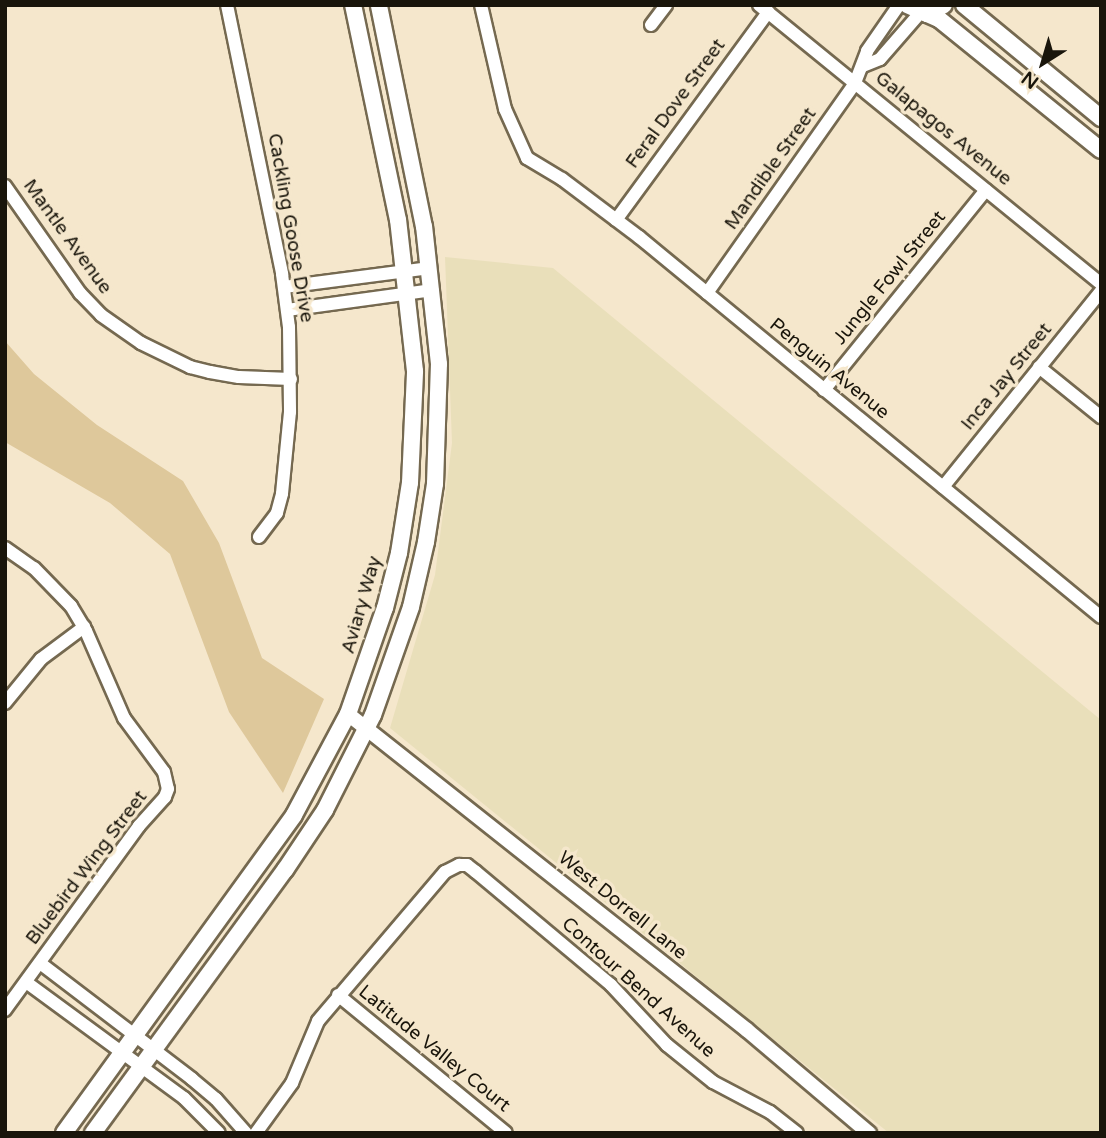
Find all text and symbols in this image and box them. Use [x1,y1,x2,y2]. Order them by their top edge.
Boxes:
north arrow [1008,28,1078,98]
street label: Feral Dove Street [621,35,731,173]
text: N [1018,66,1043,93]
street label: Galapagos Avenue [870,67,1016,191]
street label: Mandible Street [720,103,822,235]
street label: Cackling Goose Drive [262,132,318,324]
street label: Mantle Avenue [18,175,116,299]
street label: Jungle Fowl Street [829,206,951,350]
street label: Penguin Avenue [764,314,894,424]
street label: Inca Jay Street [957,319,1057,435]
street label: Aviary Way [337,554,387,656]
street label: Bluebird Wing Street [22,786,152,950]
street label: West Dorrell Lane [553,847,691,965]
street label: Contour Bend Avenue [557,913,719,1063]
street label: Latitude Valley Court [354,981,514,1117]

